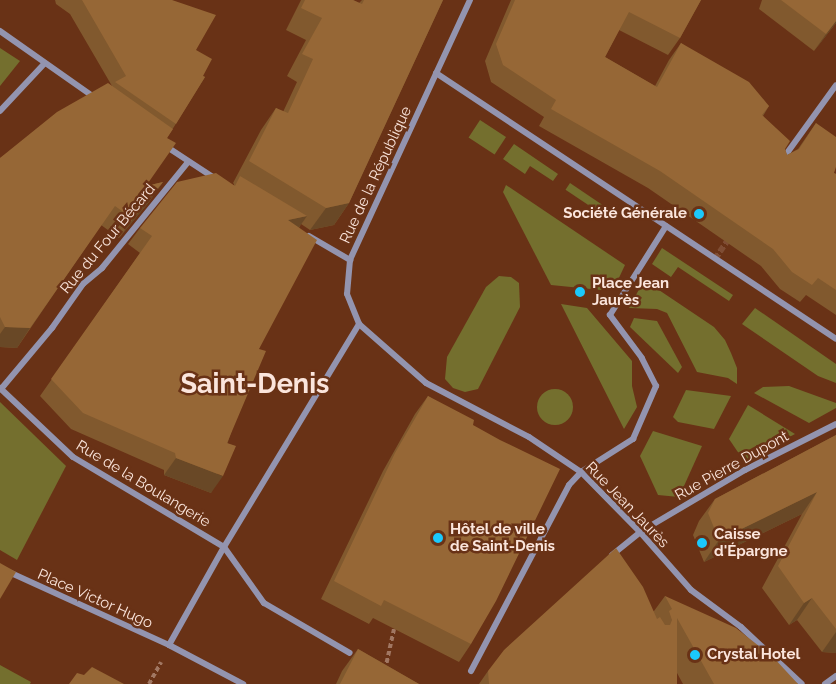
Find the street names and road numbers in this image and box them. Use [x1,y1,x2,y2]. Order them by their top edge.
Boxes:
street label: Rue de la République [336,104,416,246]
street label: Rue du Four Bécard [57,180,159,298]
street label: Rue Pierre Dupont [672,427,792,505]
street label: Rue de la Boulangerie [73,437,213,531]
street label: Rue Jean Jaurès [581,458,673,552]
street label: Place Victor Hugo [34,565,156,633]

